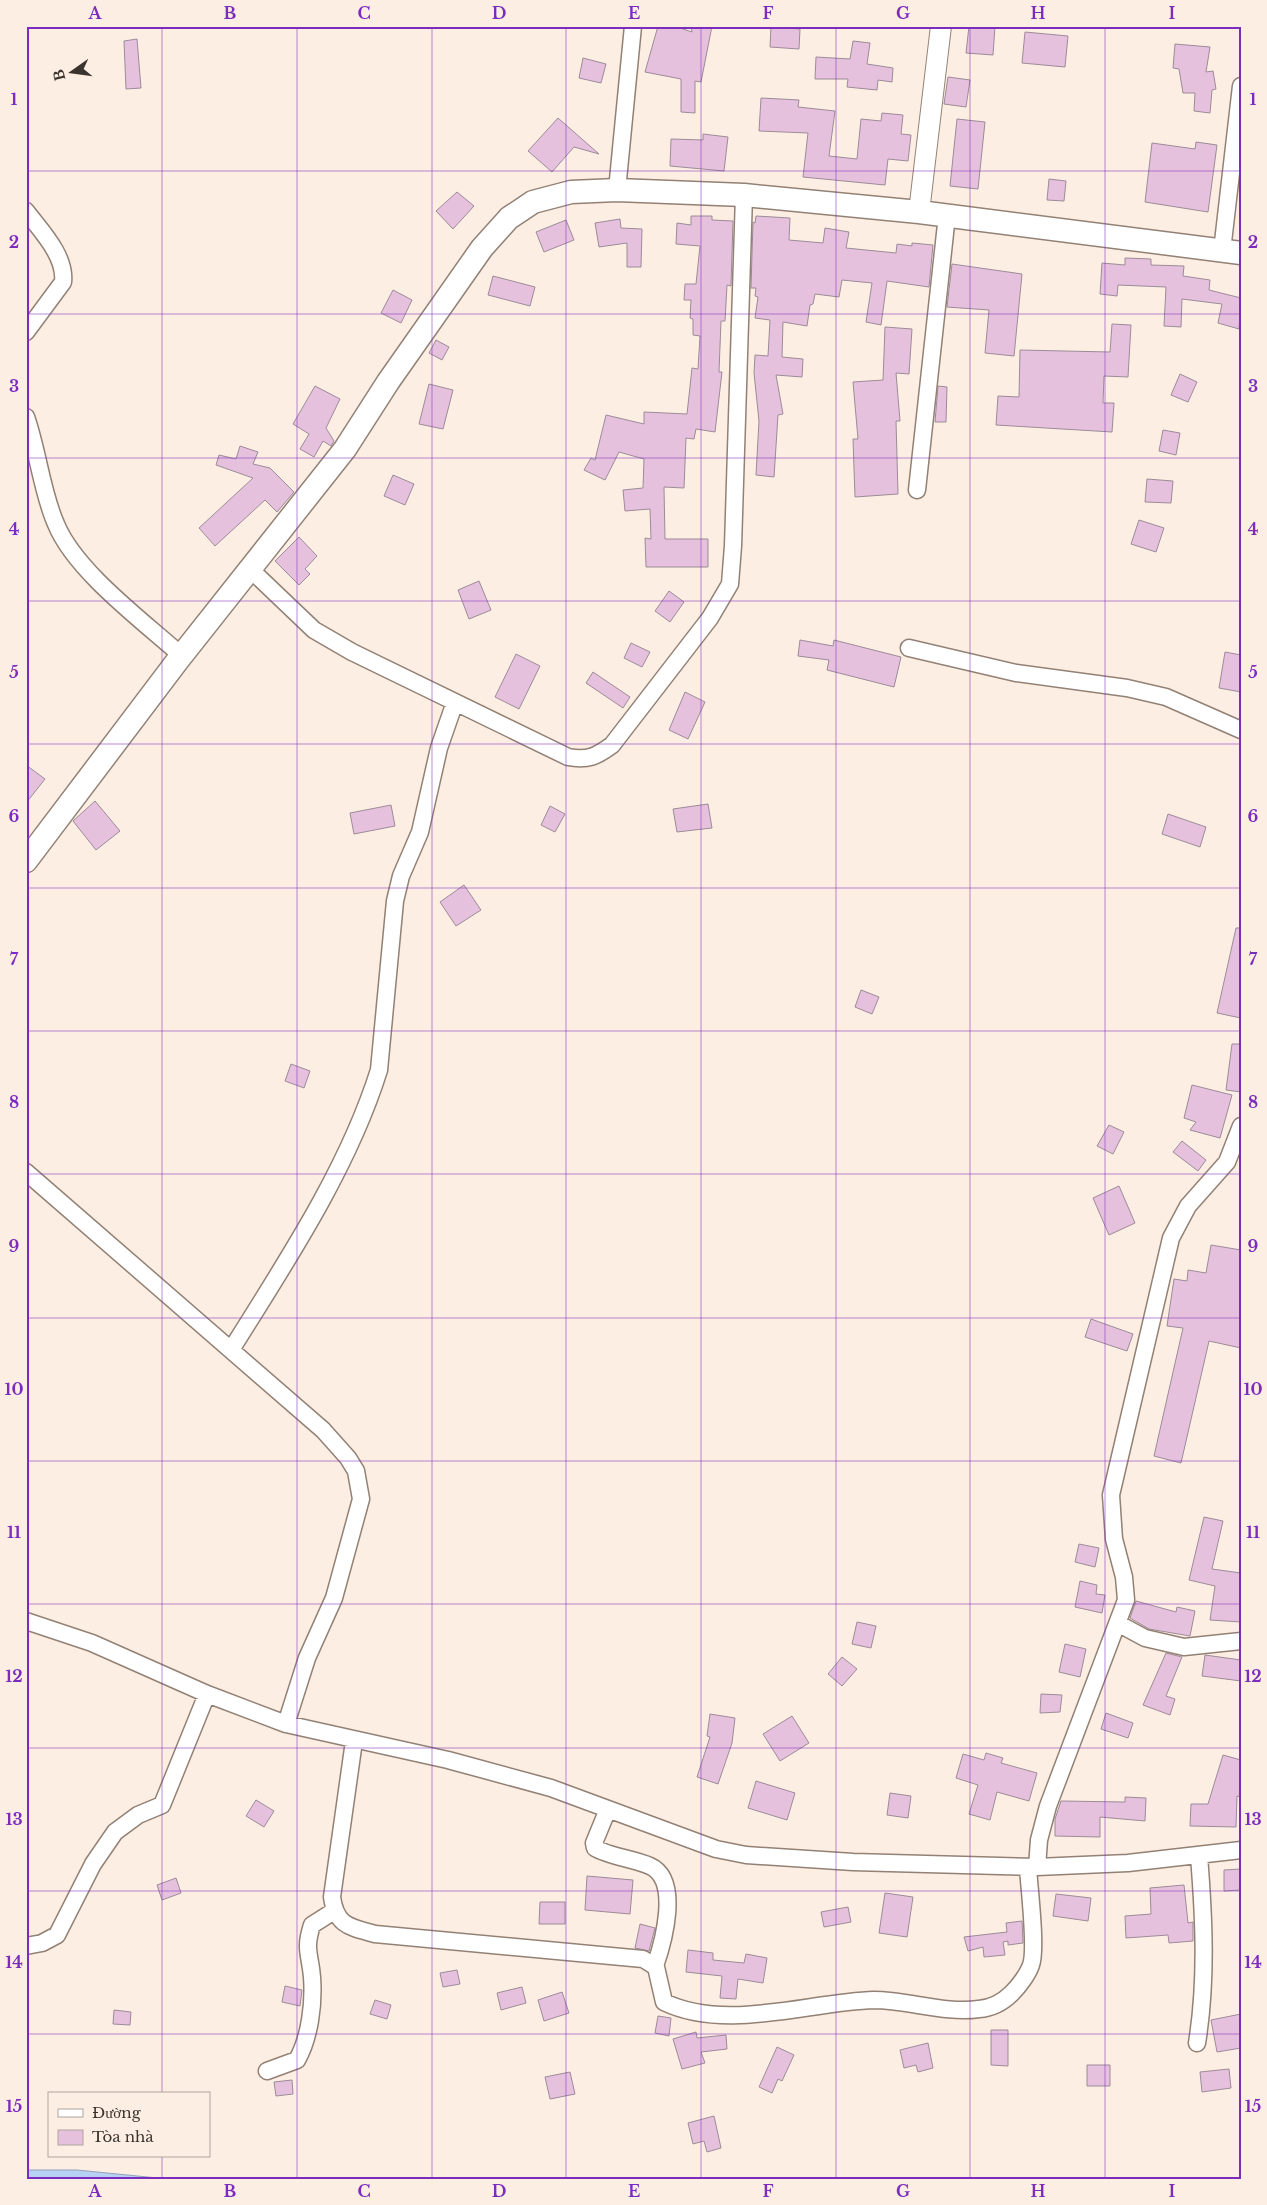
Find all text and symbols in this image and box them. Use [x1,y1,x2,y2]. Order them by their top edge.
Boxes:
text: A [88,3,103,23]
text: B [224,3,237,23]
text: C [357,3,371,23]
text: D [492,3,506,23]
text: E [628,3,640,23]
text: F [762,3,774,23]
text: G [896,3,910,23]
text: H [1030,3,1046,23]
text: I [1169,3,1176,23]
north arrow [48,48,98,98]
text: B [49,68,69,83]
text: 1 [11,89,18,109]
text: 1 [1250,89,1257,109]
text: 2 [9,232,19,252]
text: 2 [1248,232,1258,252]
text: 3 [9,376,19,396]
text: 3 [1248,376,1258,396]
text: 4 [9,519,19,539]
text: 4 [1248,519,1258,539]
text: 5 [9,662,19,682]
text: 5 [1248,662,1258,682]
text: 6 [9,806,20,826]
text: 6 [1248,806,1259,826]
text: 7 [10,949,19,969]
text: 7 [1249,949,1258,969]
text: 8 [9,1092,19,1112]
text: 8 [1248,1092,1258,1112]
text: 9 [9,1236,20,1256]
text: 9 [1248,1236,1259,1256]
text: 10 [4,1379,24,1399]
text: 10 [1243,1379,1263,1399]
text: 11 [7,1522,21,1542]
text: 11 [1246,1522,1260,1542]
text: 12 [5,1666,23,1686]
text: 12 [1244,1666,1262,1686]
text: 13 [5,1809,23,1829]
text: 13 [1244,1809,1262,1829]
text: 14 [5,1952,23,1972]
text: 14 [1244,1952,1262,1972]
legend [48,2092,210,2158]
text: 15 [6,2096,22,2116]
text: 15 [1245,2096,1261,2116]
text: Đường [92,2103,142,2122]
text: Tòa nhà [92,2127,154,2146]
text: A [88,2181,103,2201]
text: B [224,2181,237,2201]
text: C [357,2181,371,2201]
text: D [492,2181,506,2201]
text: E [628,2181,640,2201]
text: F [762,2181,774,2201]
text: G [896,2181,910,2201]
text: H [1030,2181,1046,2201]
text: I [1169,2181,1176,2201]

